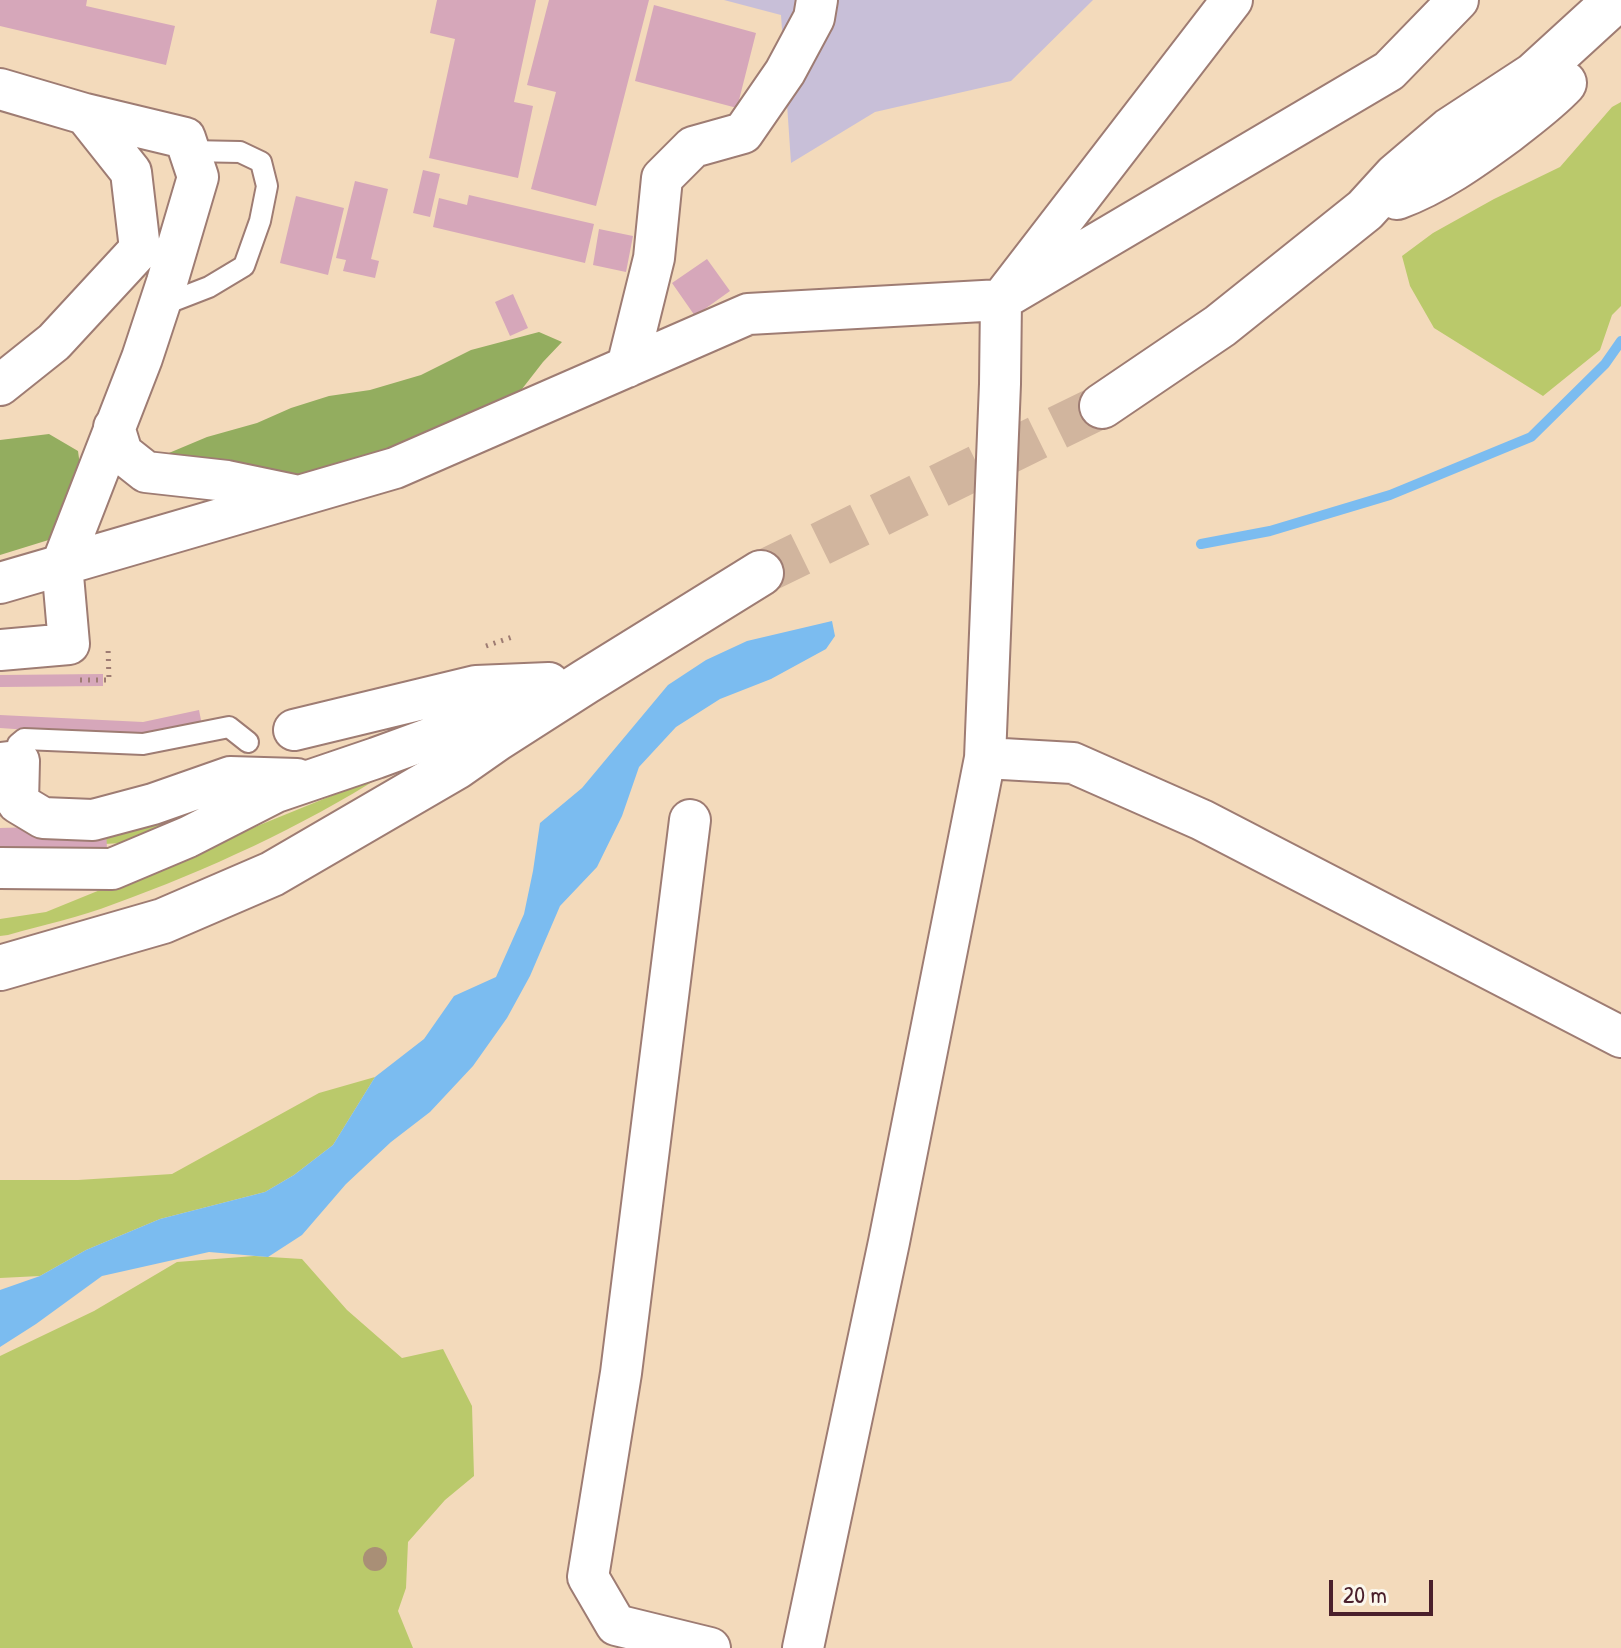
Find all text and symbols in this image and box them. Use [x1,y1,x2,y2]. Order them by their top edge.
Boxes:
scale bar [1333,1564,1437,1614]
text: 20 m [1343,1578,1387,1610]

